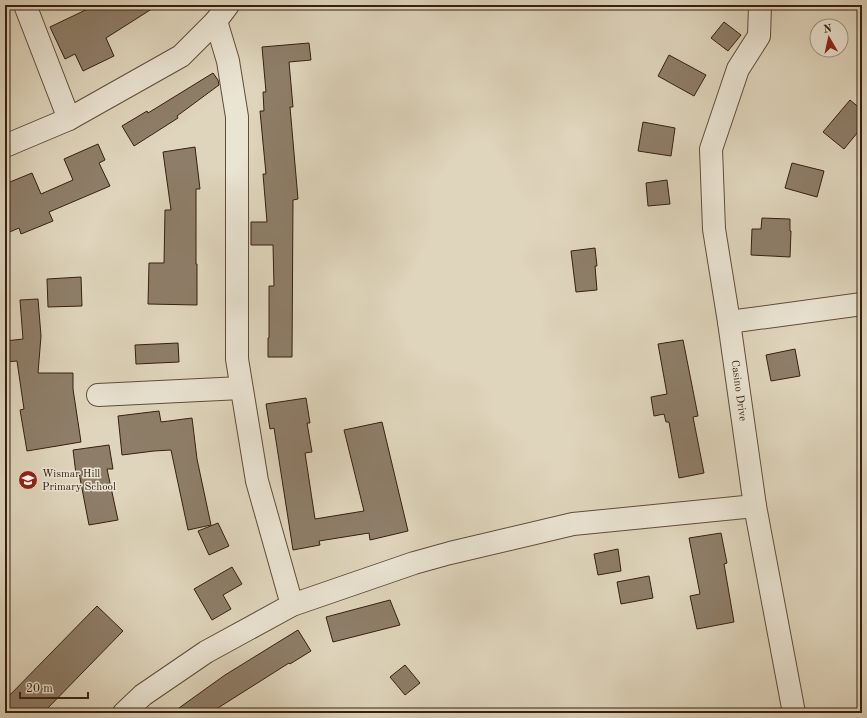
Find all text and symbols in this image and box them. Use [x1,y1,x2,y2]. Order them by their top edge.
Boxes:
north arrow [809,18,849,58]
text: N [823,23,833,36]
street label: Casino Drive [729,359,748,422]
school or university icon: Wismar Hill Primary School [17,469,39,491]
place label: Wismar Hill Primary School [42,469,116,493]
scale bar [20,674,88,700]
text: 20 m [26,683,53,695]

